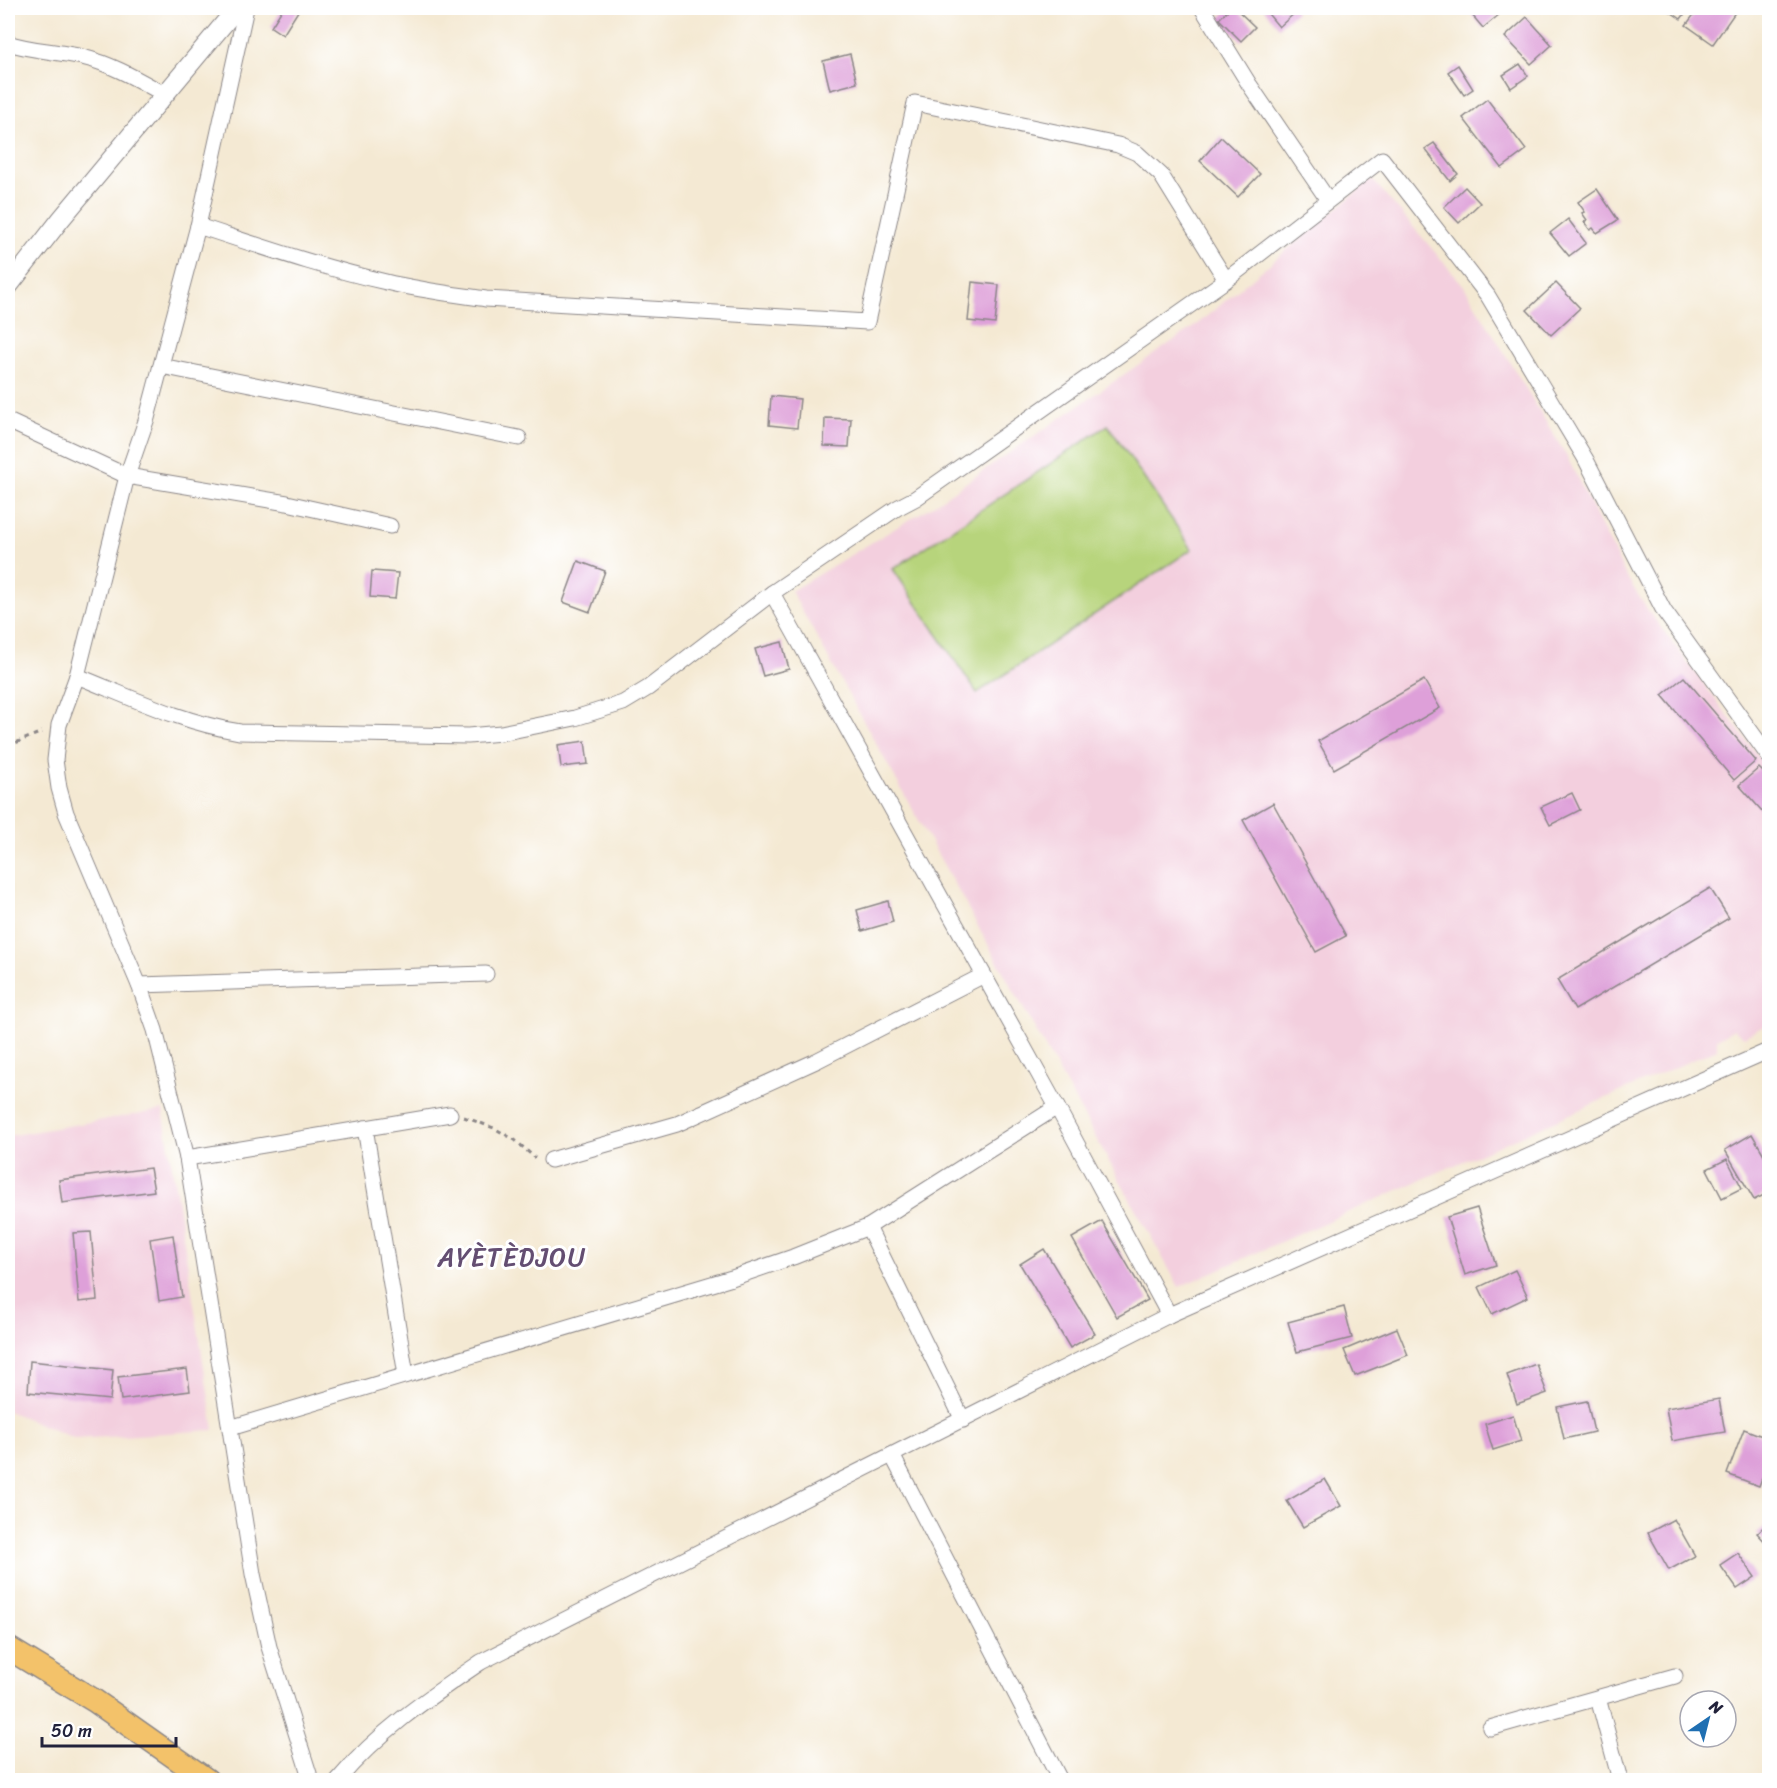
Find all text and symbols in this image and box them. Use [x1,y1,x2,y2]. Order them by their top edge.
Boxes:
district label: AYÈTÈDJOU [437,1234,586,1280]
north arrow [1678,1689,1738,1749]
text: N [1703,1691,1730,1723]
scale bar [42,1710,176,1748]
text: 50 m [51,1715,92,1747]

